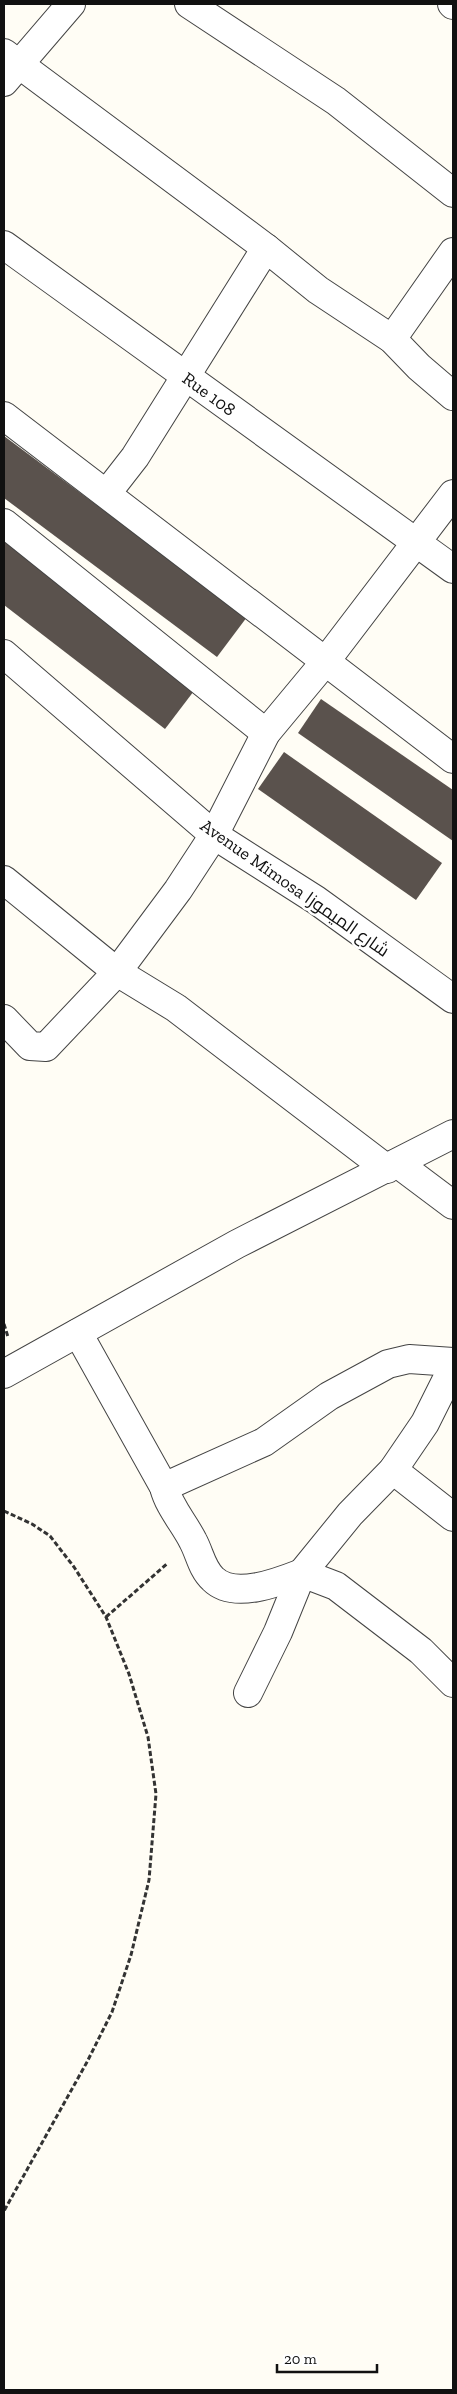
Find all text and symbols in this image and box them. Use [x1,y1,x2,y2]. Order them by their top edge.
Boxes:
street label: Rue 108 [178,367,240,421]
street label: Avenue Mimosa شارع الميموزا [196,814,394,963]
scale bar [277,2342,377,2374]
text: 20 m [284,2350,317,2368]

